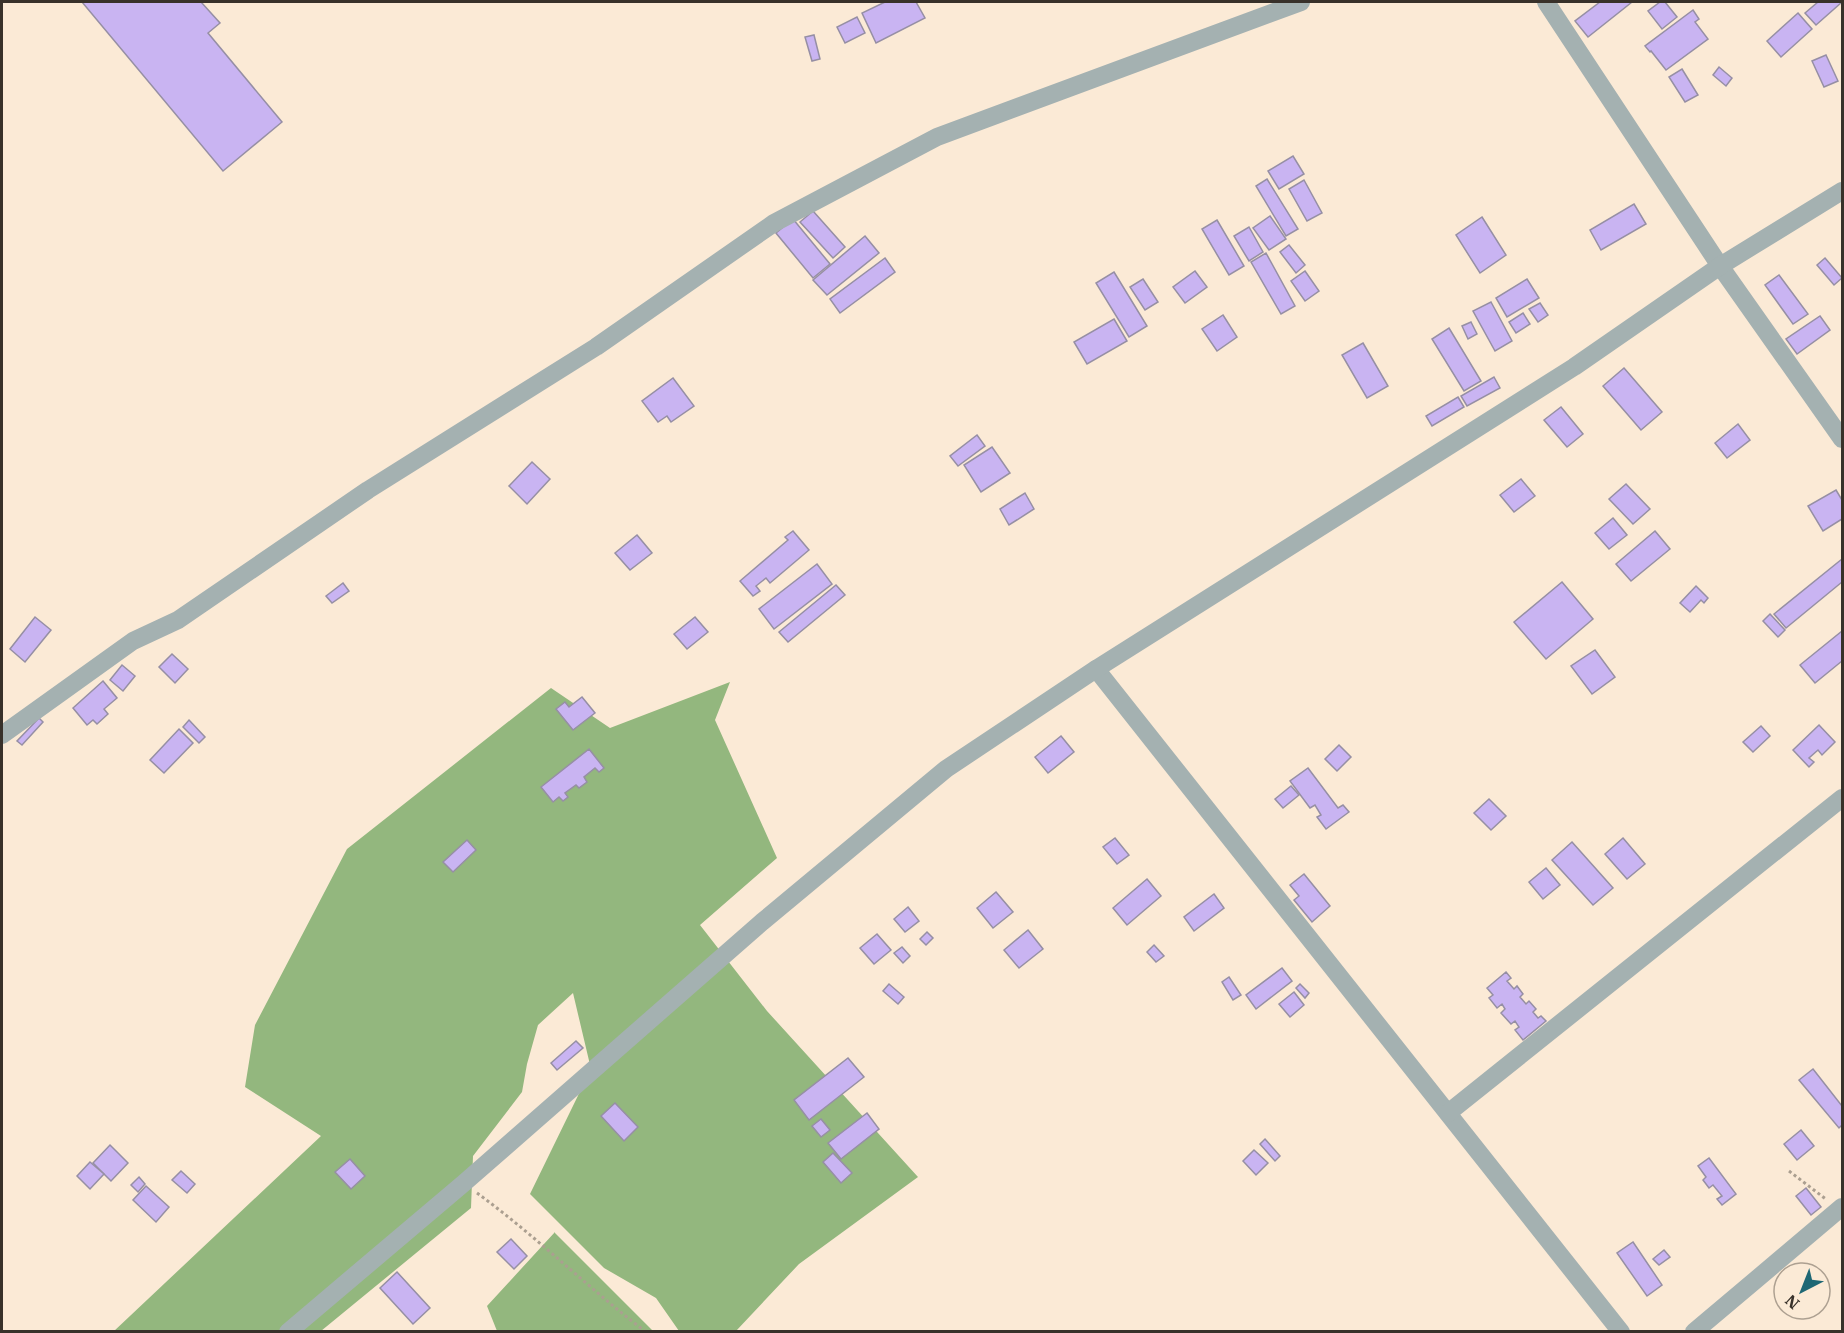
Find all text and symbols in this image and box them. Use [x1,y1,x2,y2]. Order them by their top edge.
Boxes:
north arrow [1772,1261,1832,1321]
text: N [1781,1290,1803,1314]

